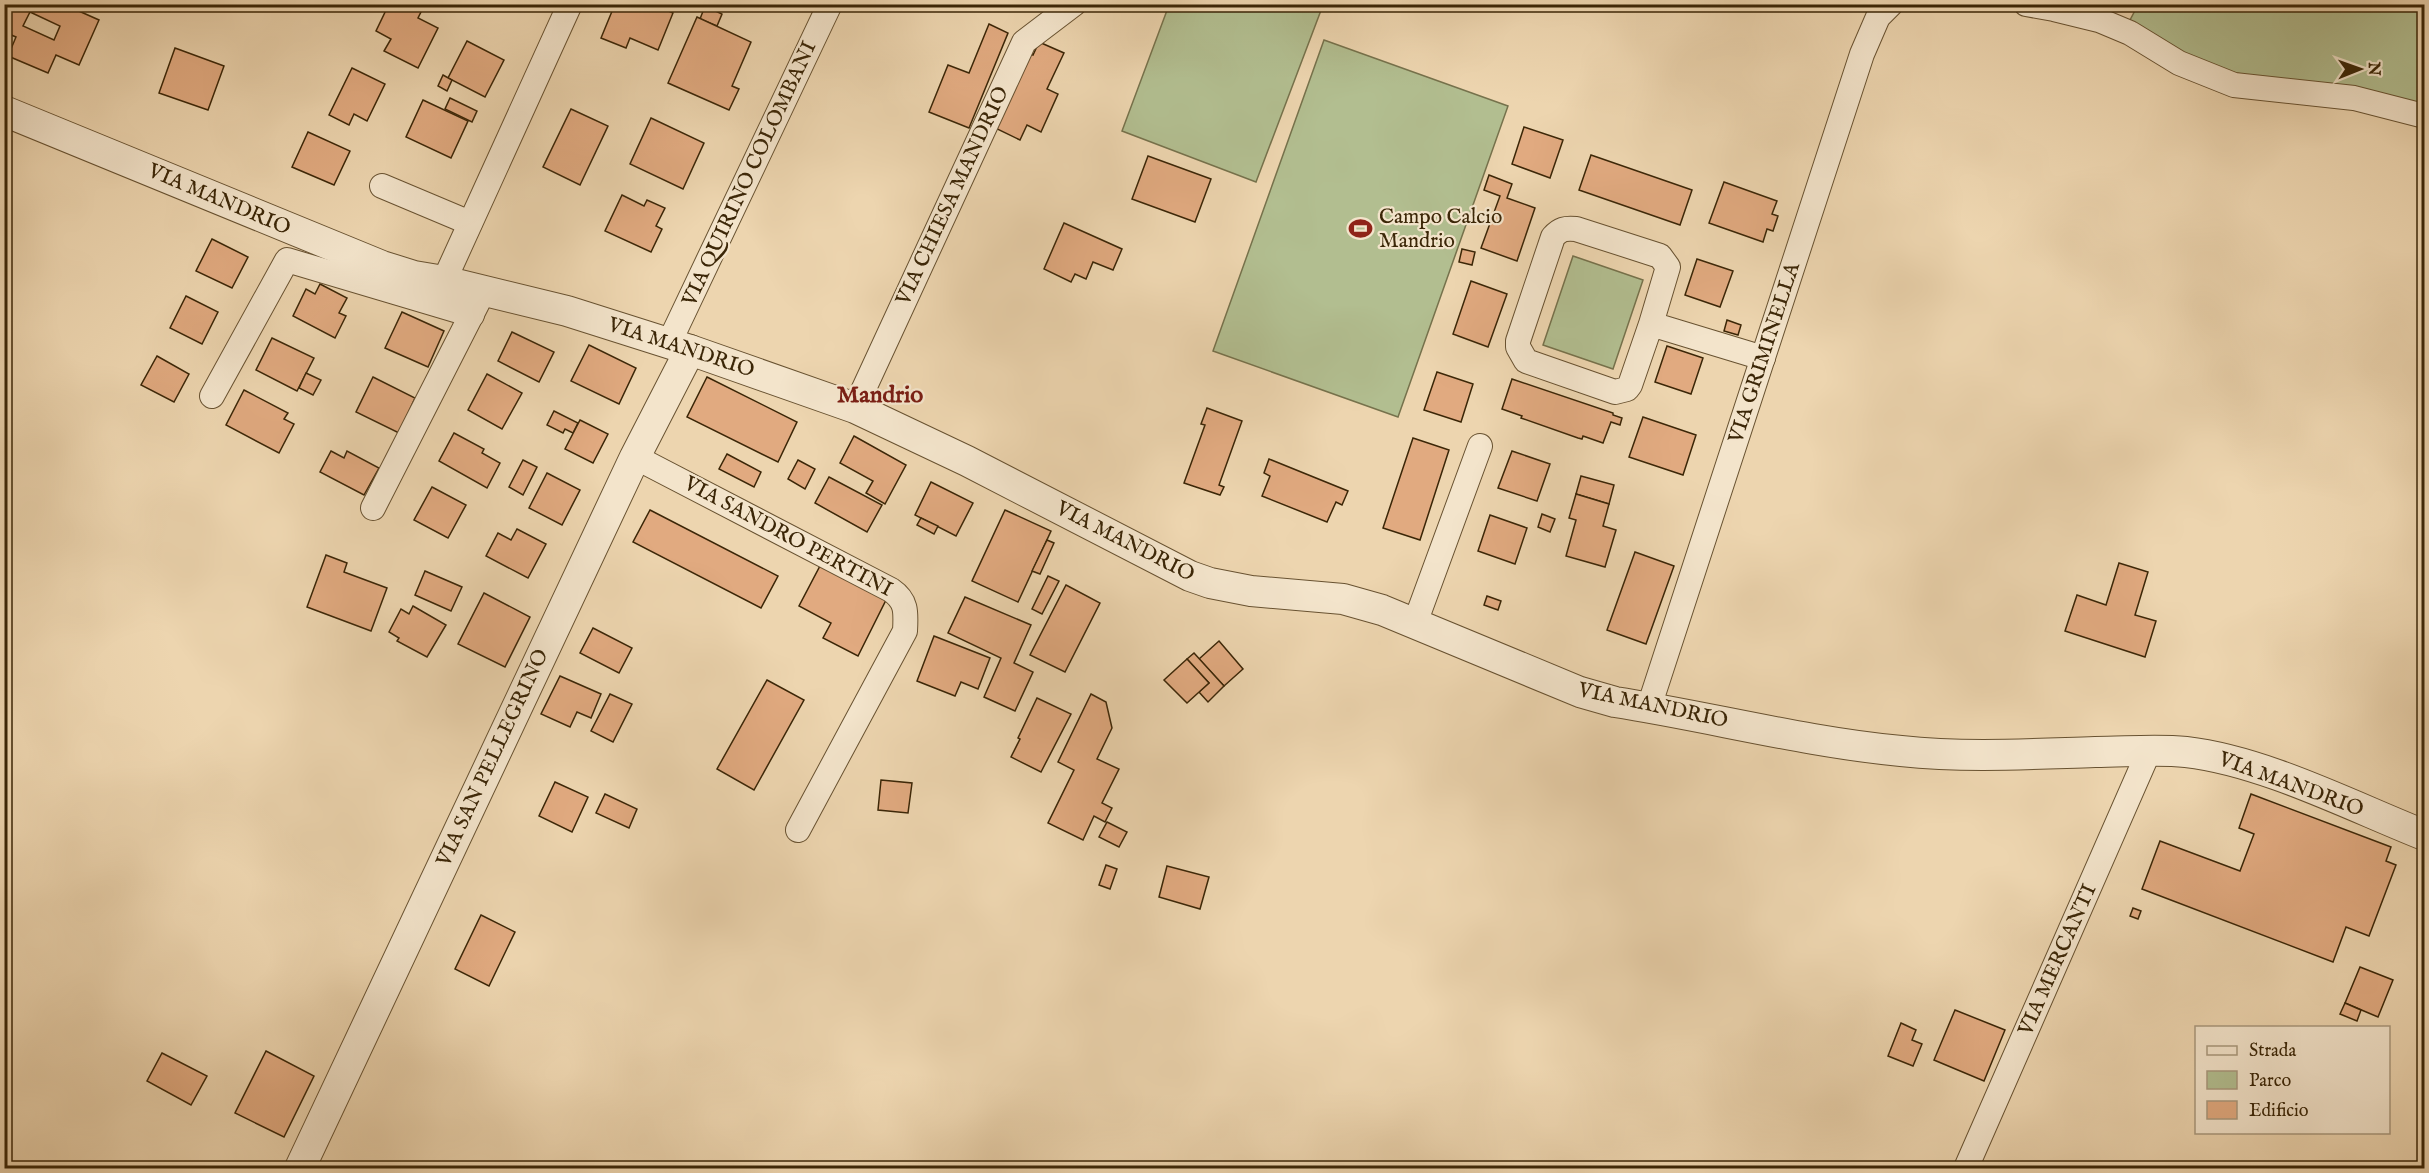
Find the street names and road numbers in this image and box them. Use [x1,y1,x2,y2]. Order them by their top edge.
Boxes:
street label: VIA QUIRINO COLOMBANI [676,37,823,312]
street label: VIA CHIESA MANDRIO [890,82,1016,311]
street label: VIA MANDRIO [143,157,294,242]
street label: VIA GRIMINELLA [1723,258,1807,448]
street label: VIA MANDRIO [603,311,758,384]
street label: VIA SANDRO PERTINI [678,470,897,604]
street label: VIA MANDRIO [1050,495,1199,589]
street label: VIA SAN PELLEGRINO [430,645,555,872]
street label: VIA MANDRIO [1575,677,1730,735]
street label: VIA MANDRIO [2214,746,2367,824]
street label: VIA MERCANTI [2012,880,2103,1041]

